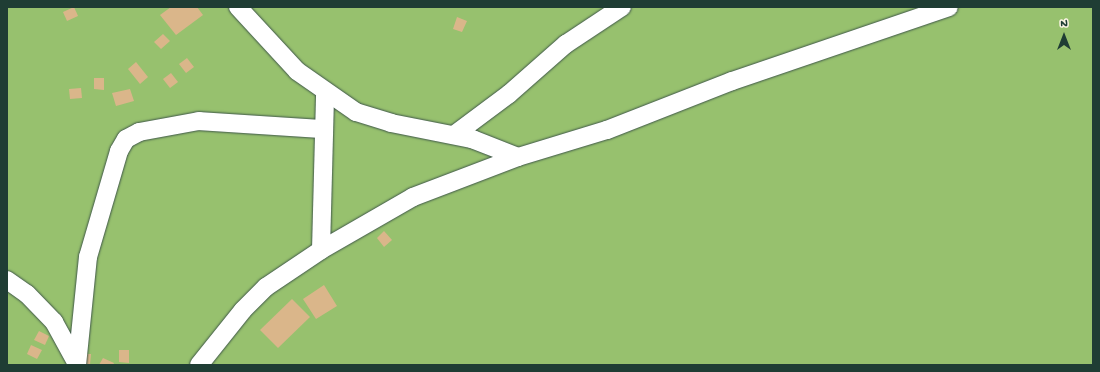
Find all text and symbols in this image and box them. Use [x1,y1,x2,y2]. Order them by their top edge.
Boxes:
north arrow [1044,16,1084,56]
text: N [1060,18,1068,30]

